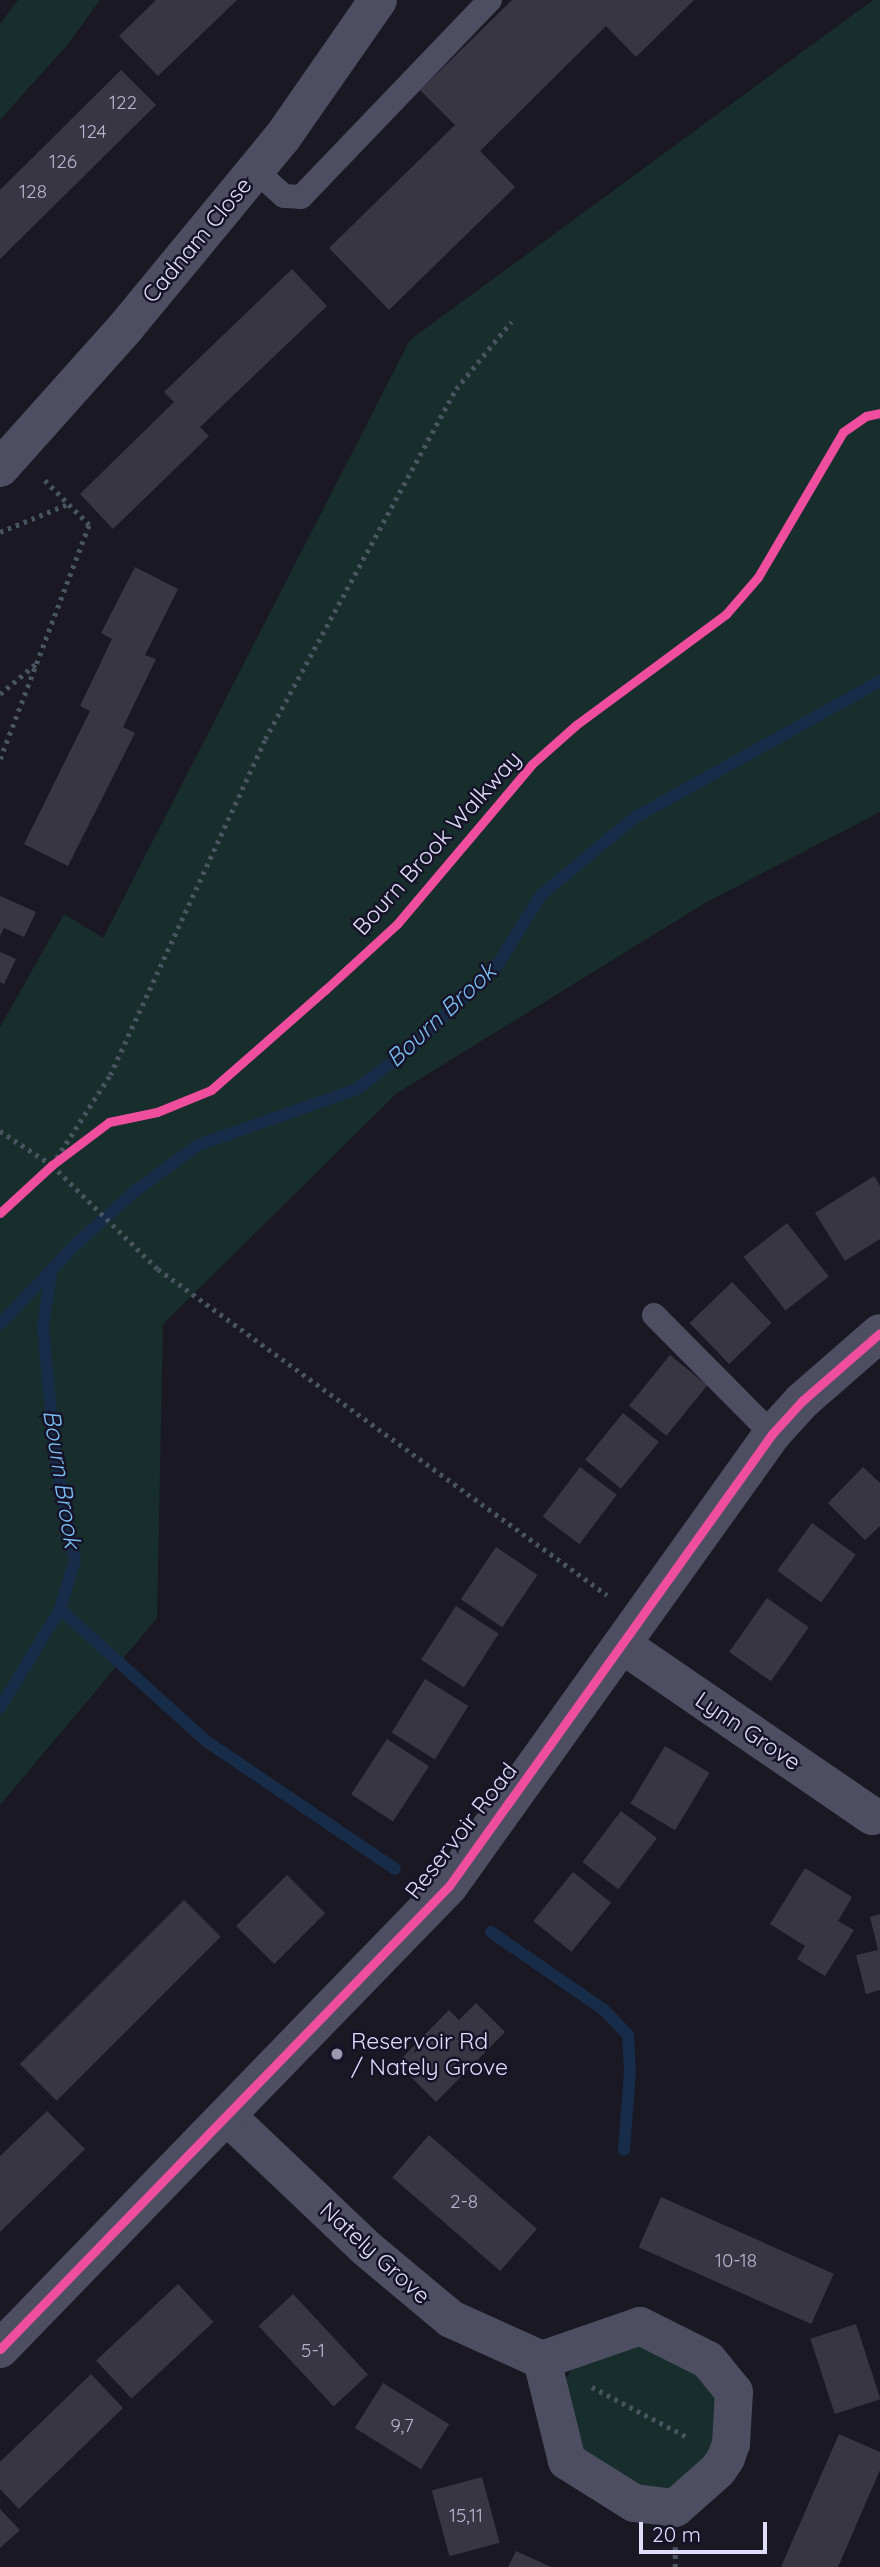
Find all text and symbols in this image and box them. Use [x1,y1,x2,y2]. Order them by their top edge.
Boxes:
house number: 122 [109,92,137,114]
house number: 124 [79,121,107,143]
house number: 126 [49,151,77,173]
street label: Cadnam Close [137,172,257,308]
house number: 128 [19,181,47,203]
street label: Bourn Brook Walkway [347,745,527,941]
water label: Bourn Brook [380,957,502,1073]
water label: Bourn Brook [37,1408,87,1550]
street label: Lynn Grove [690,1686,806,1776]
street label: Reservoir Road [399,1757,523,1905]
place label: Reservoir Rd / Nately Grove [351,2027,508,2081]
marker: Reservoir Rd / Nately Grove [329,2046,345,2062]
house number: 2-8 [450,2191,478,2213]
street label: Nately Grove [314,2196,436,2310]
house number: 10-18 [715,2250,757,2272]
house number: 5-1 [301,2340,325,2362]
house number: 9,7 [390,2415,414,2437]
house number: 15,11 [449,2505,483,2527]
scale bar [642,2508,770,2552]
text: 20 m [652,2521,701,2547]

